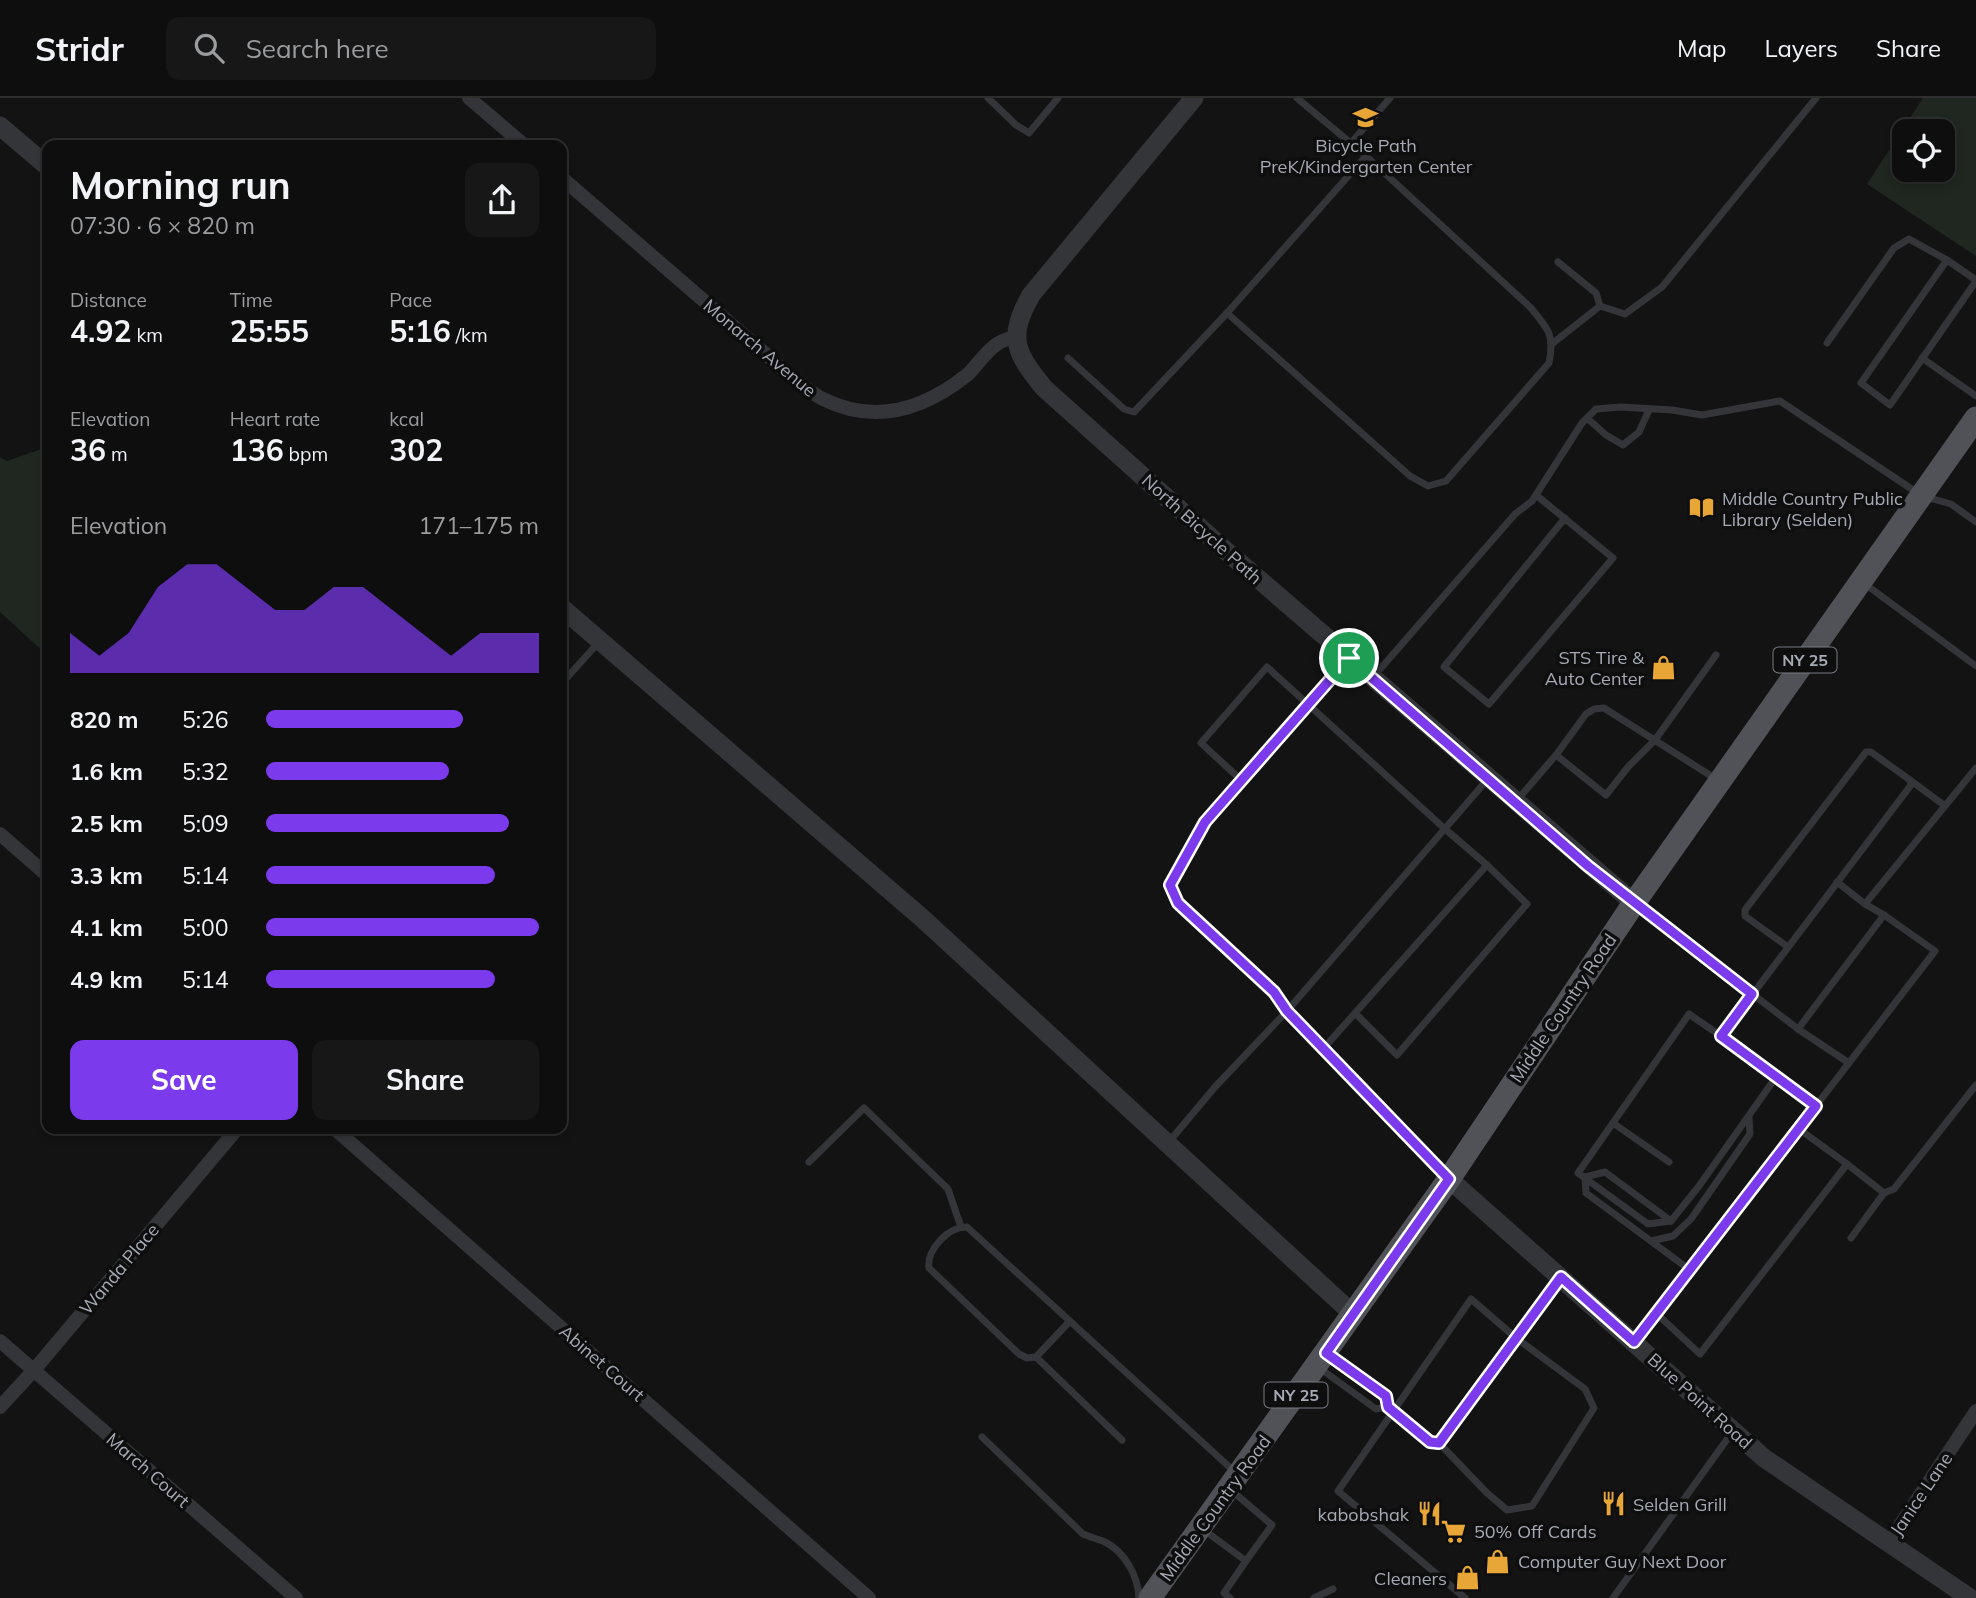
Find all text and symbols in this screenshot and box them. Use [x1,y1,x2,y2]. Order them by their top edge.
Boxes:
search box [166,17,656,80]
text: Stridr [35,28,124,69]
icon: search [190,29,228,67]
text: Search here [246,32,389,65]
text: Map [1677,33,1726,63]
text: Layers [1764,33,1838,63]
text: Share [1876,33,1941,63]
school or university icon: Bicycle Path PreK/Kindergarten Center [1352,104,1380,132]
map controls [1892,119,1955,182]
button: locate [1892,119,1955,182]
place label: Bicycle Path PreK/Kindergarten Center [1260,134,1473,178]
text: Morning run [70,161,291,209]
button: share [465,163,539,237]
text: 07:30 · 6 × 820 m [70,211,255,240]
text: Distance [70,288,147,312]
text: Time [230,288,273,312]
text: Pace [389,288,432,312]
street label: Monarch Avenue [699,294,821,402]
text: 4.92 [70,312,131,350]
text: 25:55 [230,312,309,350]
text: 5:16 [389,312,451,350]
text: km [131,323,163,347]
text: /km [451,323,488,347]
text: Elevation [70,407,150,431]
text: Heart rate [230,407,320,431]
text: kcal [389,407,424,431]
text: 36 [70,431,106,469]
text: 136 [230,431,284,469]
text: 302 [389,431,443,469]
text: m [106,442,128,466]
text: bpm [284,442,328,466]
street label: North Bicycle Path [1137,469,1267,589]
place label: Middle Country Public Library (Selden) [1722,487,1903,531]
library icon: Middle Country Public Library (Selden) [1688,494,1716,522]
text: Elevation [70,511,167,540]
text: 171–175 m [418,511,539,540]
pin [1319,628,1379,688]
icon: arrive [1330,639,1368,677]
place label: STS Tire & Auto Center [1545,646,1645,690]
road number: NY 25 [1773,648,1836,673]
shop icon: STS Tire & Auto Center [1650,653,1678,681]
text: 820 m [70,705,138,734]
text: 5:26 [182,705,229,734]
text: 1.6 km [70,757,143,786]
text: 5:32 [182,757,229,786]
text: 2.5 km [70,809,143,838]
text: 5:09 [182,809,229,838]
text: 3.3 km [70,861,143,890]
text: 5:14 [182,861,229,890]
text: 4.1 km [70,913,143,942]
text: 5:00 [182,913,229,942]
street label: Middle Country Road [1505,929,1621,1087]
text: 4.9 km [70,965,143,994]
text: 5:14 [182,965,229,994]
button: Save [70,1040,298,1120]
button: Share [312,1040,539,1120]
street label: Wanda Place [74,1219,164,1319]
street label: Abinet Court [555,1320,649,1406]
street label: Blue Point Road [1643,1348,1757,1454]
road number: NY 25 [1264,1382,1328,1408]
street label: March Court [102,1428,194,1512]
street label: Middle Country Road [1154,1431,1276,1585]
street label: Janice Lane [1885,1448,1957,1540]
restaurant icon: Selden Grill [1599,1490,1627,1518]
place label: Selden Grill [1633,1493,1727,1516]
restaurant icon: kabobshak [1415,1500,1443,1528]
place label: kabobshak [1318,1503,1410,1526]
supermarket icon: 50% Off Cards [1440,1517,1468,1545]
place label: 50% Off Cards [1474,1520,1597,1543]
shop icon: Computer Guy Next Door [1484,1547,1512,1575]
place label: Computer Guy Next Door [1518,1550,1727,1573]
shop icon: Cleaners [1453,1564,1481,1592]
place label: Cleaners [1374,1567,1447,1590]

